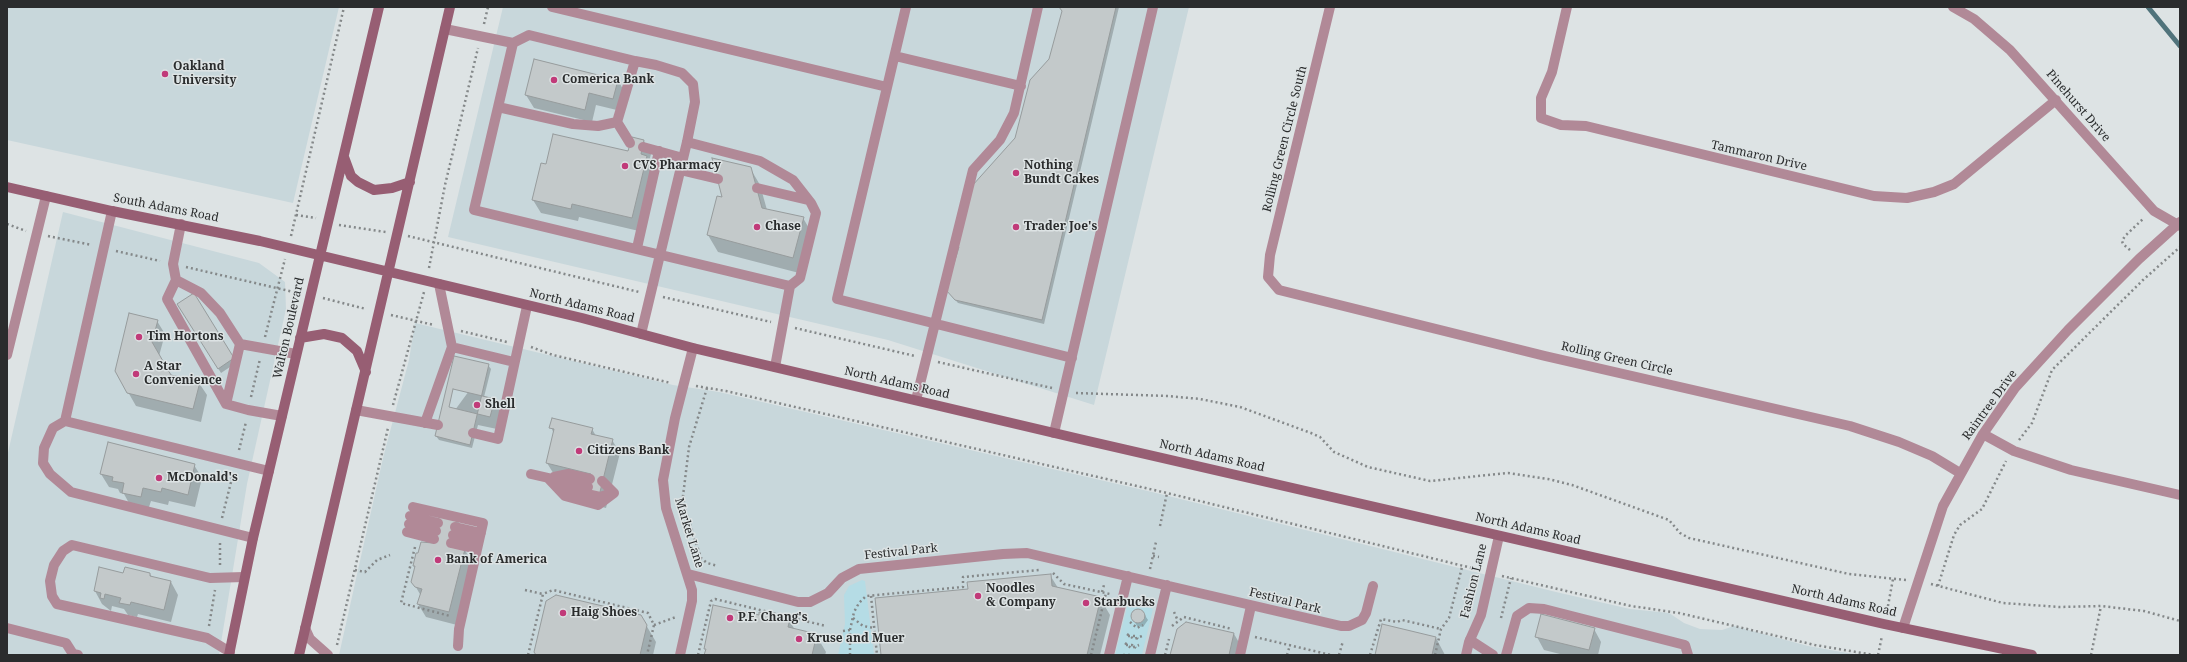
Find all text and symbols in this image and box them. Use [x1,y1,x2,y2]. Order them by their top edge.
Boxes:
place label: Oakland University [173,60,236,88]
street label: Rolling Green Circle South [1260,64,1310,214]
street label: Pinehurst Drive [2043,67,2113,145]
marker: Oakland University [160,69,170,79]
place label: Comerica Bank [562,73,654,87]
marker: Comerica Bank [549,75,559,85]
street label: Tammaron Drive [1710,138,1808,174]
place label: CVS Pharmacy [633,159,721,173]
place label: Nothing Bundt Cakes [1024,159,1099,187]
marker: CVS Pharmacy [620,161,630,171]
marker: Nothing Bundt Cakes [1011,168,1021,178]
street label: South Adams Road [112,191,220,225]
place label: Chase [765,220,801,234]
place label: Trader Joe's [1024,220,1097,234]
marker: Chase [752,222,762,232]
marker: Trader Joe's [1011,222,1021,232]
street label: Walton Boulevard [270,276,308,380]
street label: North Adams Road [528,286,636,326]
place label: Tim Hortons [147,330,223,344]
marker: Tim Hortons [134,332,144,342]
street label: Rolling Green Circle [1560,339,1674,379]
place label: A Star Convenience [144,360,222,388]
street label: North Adams Road [843,364,951,402]
street label: Raintree Drive [1960,367,2020,443]
marker: A Star Convenience [131,369,141,379]
place label: Shell [485,398,515,412]
marker: Shell [472,400,482,410]
street label: North Adams Road [1158,437,1266,475]
place label: Citizens Bank [587,444,669,458]
marker: Citizens Bank [574,446,584,456]
place label: McDonald's [167,471,238,485]
marker: McDonald's [154,473,164,483]
street label: Market Lane [672,496,706,570]
street label: North Adams Road [1474,510,1582,548]
street label: Festival Park [864,541,938,563]
street label: Fashion Lane [1458,542,1490,620]
place label: Bank of America [446,553,547,567]
marker: Bank of America [433,555,443,565]
place label: Noodles & Company [986,582,1056,610]
street label: North Adams Road [1790,582,1898,620]
street label: Festival Park [1247,585,1323,617]
marker: Noodles & Company [973,591,983,601]
place label: Starbucks [1094,596,1155,610]
marker: Starbucks [1081,598,1091,608]
place label: Haig Shoes [571,606,637,620]
marker: Haig Shoes [558,608,568,618]
place label: P.F. Chang's [738,611,808,625]
marker: P.F. Chang's [725,613,735,623]
place label: Kruse and Muer [807,632,905,646]
marker: Kruse and Muer [794,634,804,644]

